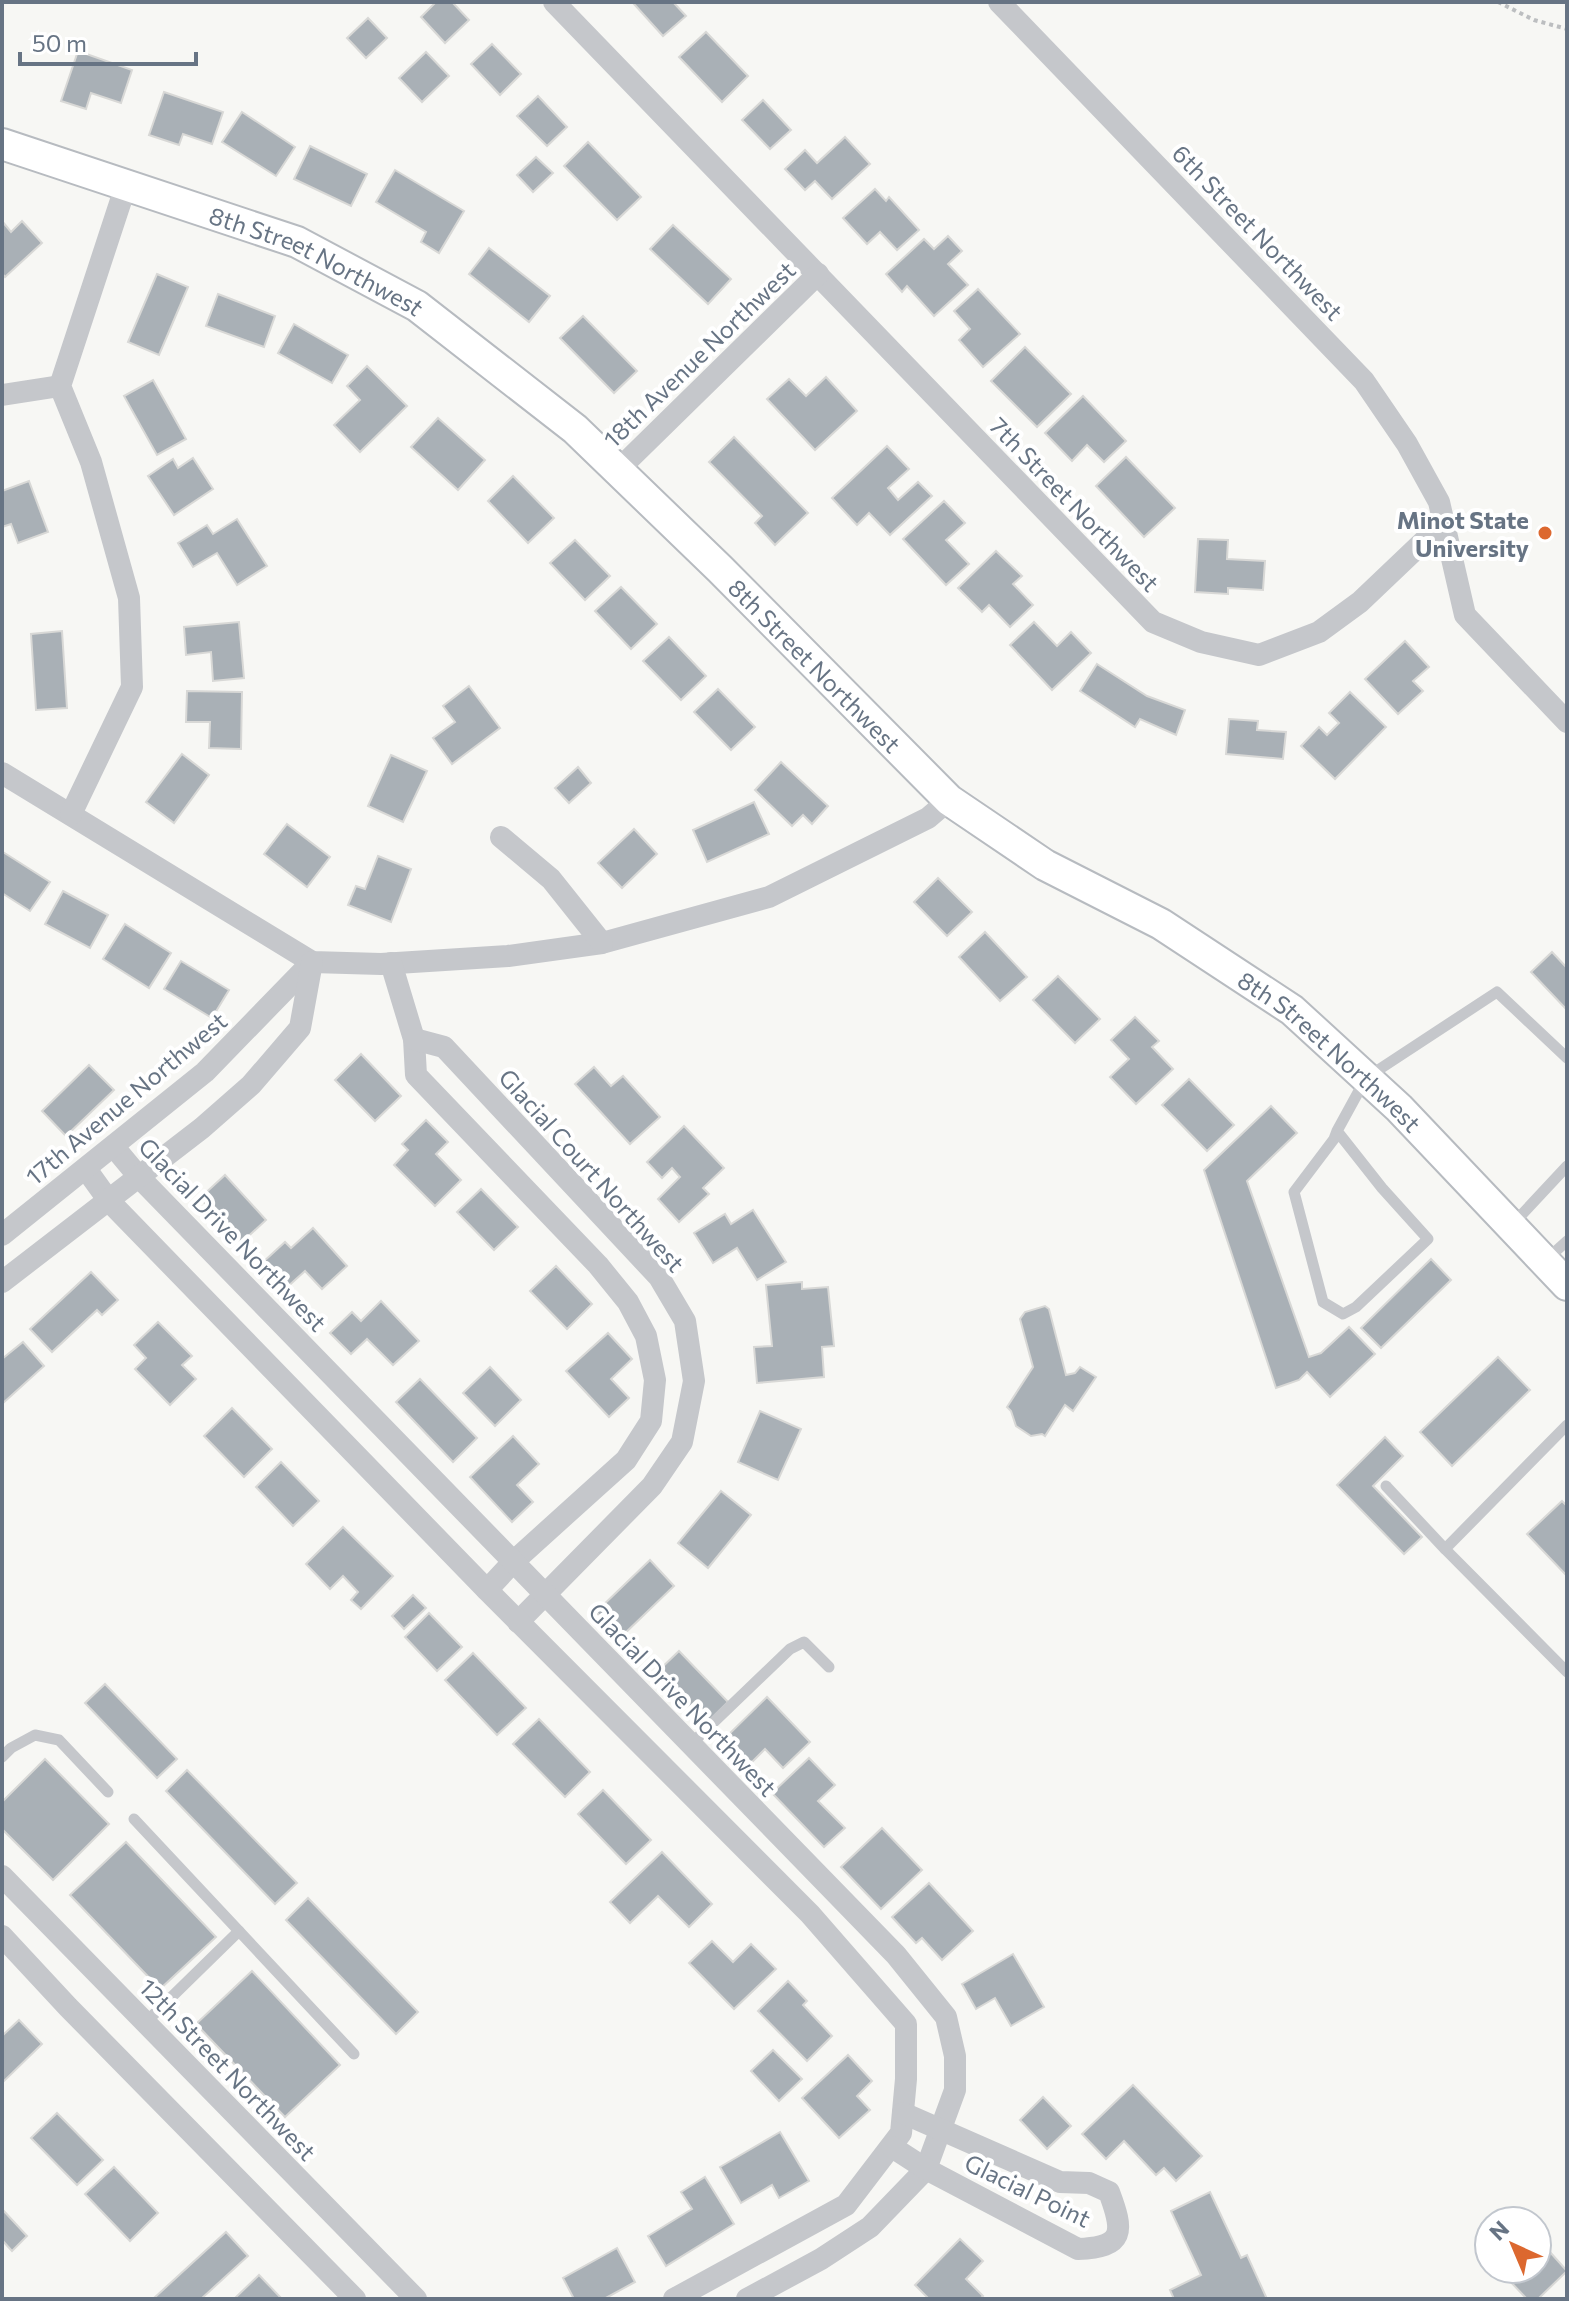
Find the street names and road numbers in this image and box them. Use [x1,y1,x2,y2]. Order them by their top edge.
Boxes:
street label: 6th Street Northwest [1167,138,1349,326]
street label: 8th Street Northwest [206,199,430,321]
street label: 18th Avenue Northwest [597,255,801,453]
street label: 7th Street Northwest [984,411,1166,597]
street label: 8th Street Northwest [723,572,908,758]
street label: 8th Street Northwest [1233,964,1428,1137]
street label: 17th Avenue Northwest [20,1005,232,1190]
street label: Glacial Court Northwest [493,1062,691,1278]
street label: Glacial Drive Northwest [133,1131,333,1337]
street label: Glacial Drive Northwest [583,1596,783,1802]
street label: 12th Street Northwest [134,1972,322,2166]
street label: Glacial Point [960,2147,1096,2233]

